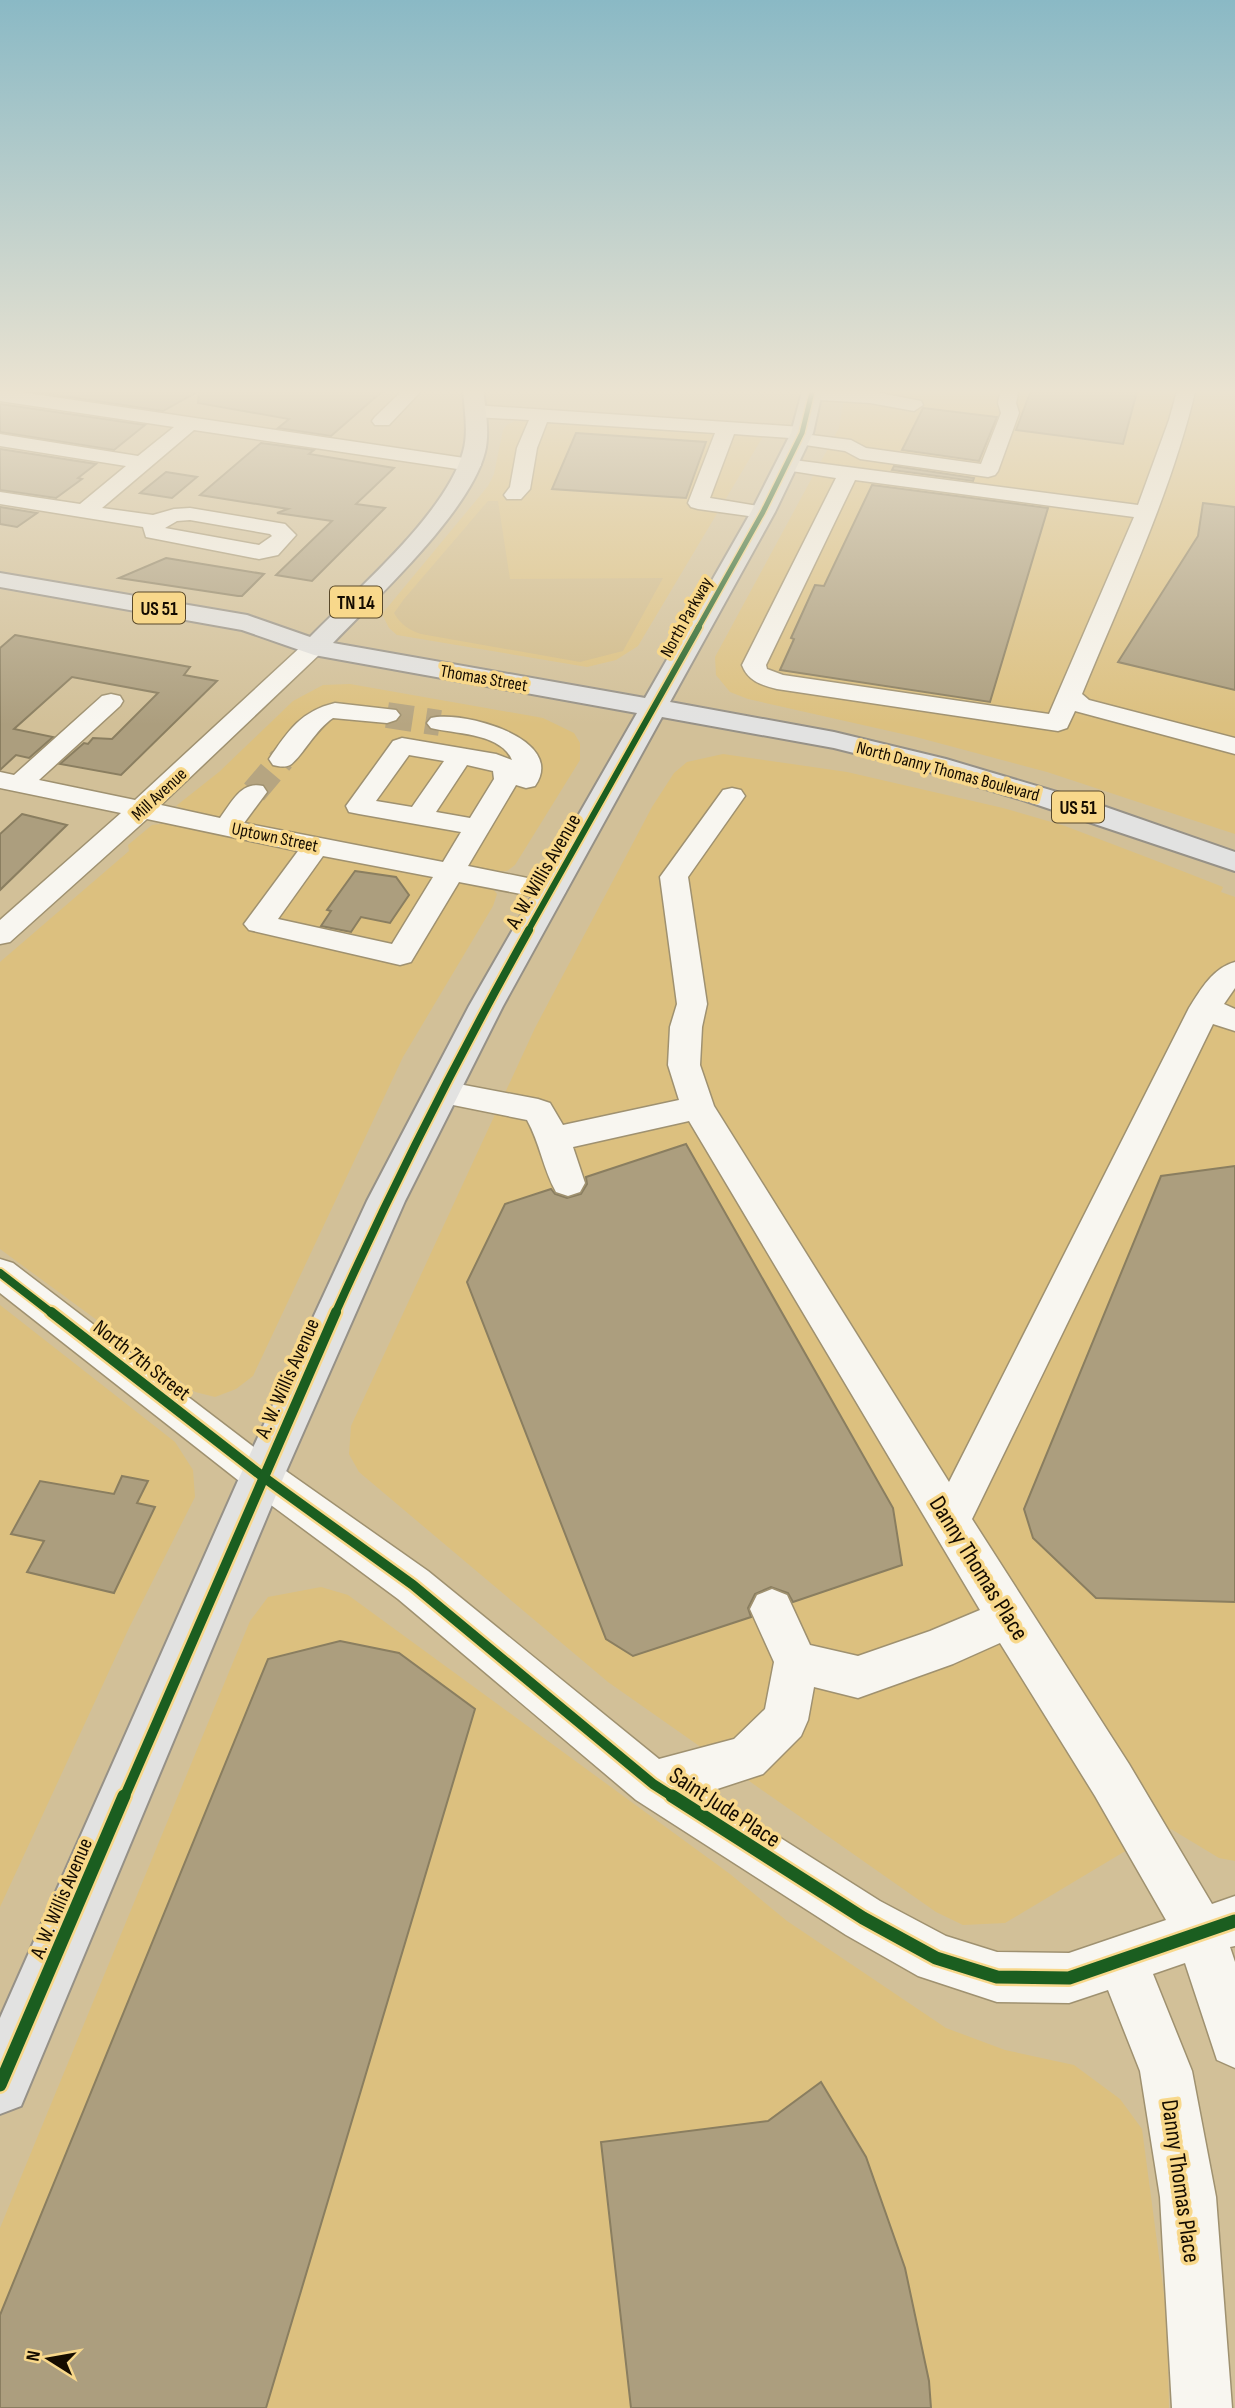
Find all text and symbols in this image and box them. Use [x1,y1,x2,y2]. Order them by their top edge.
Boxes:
street label: North Parkway [656,574,717,661]
road number: TN 14 [330,586,382,618]
road number: US 51 [133,593,185,624]
street label: Thomas Street [439,661,530,697]
street label: North Danny Thomas Boulevard [854,737,1042,806]
street label: Mill Avenue [127,764,191,825]
road number: US 51 [1052,792,1104,822]
street label: A. W. Willis Avenue [500,809,586,934]
street label: Uptown Street [230,818,320,857]
street label: North 7th Street [88,1315,195,1406]
street label: A. W. Willis Avenue [250,1315,325,1443]
street label: Danny Thomas Place [923,1491,1034,1646]
street label: Saint Jude Place [664,1761,786,1854]
street label: A. W. Willis Avenue [25,1834,98,1963]
street label: Danny Thomas Place [1155,2098,1206,2264]
north arrow [14,2324,84,2394]
text: N [22,2349,46,2363]

